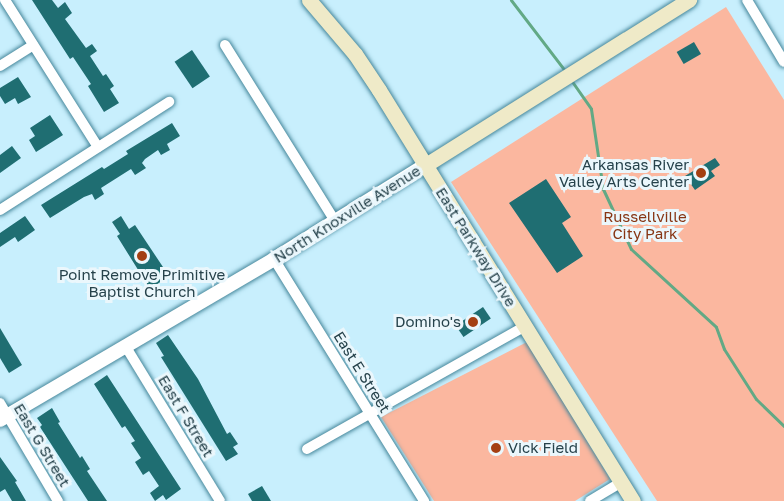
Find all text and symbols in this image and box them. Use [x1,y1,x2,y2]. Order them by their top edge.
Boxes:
place label: Arkansas River Valley Arts Center [559,155,689,190]
street label: North Knoxville Avenue [270,161,424,267]
marker: Arkansas River Valley Arts Center [694,166,708,180]
street label: East Parkway Drive [432,184,520,310]
park label: Russellville City Park [603,207,687,242]
marker: Point Remove Primitive Baptist Church [135,249,149,263]
place label: Point Remove Primitive Baptist Church [59,265,225,300]
place label: Domino's [395,313,461,331]
marker: Domino's [466,315,480,329]
street label: East E Street [330,328,394,416]
street label: East F Street [155,372,217,460]
street label: East G Street [10,400,74,490]
place label: Vick Field [508,439,578,457]
marker: Vick Field [489,441,503,455]

